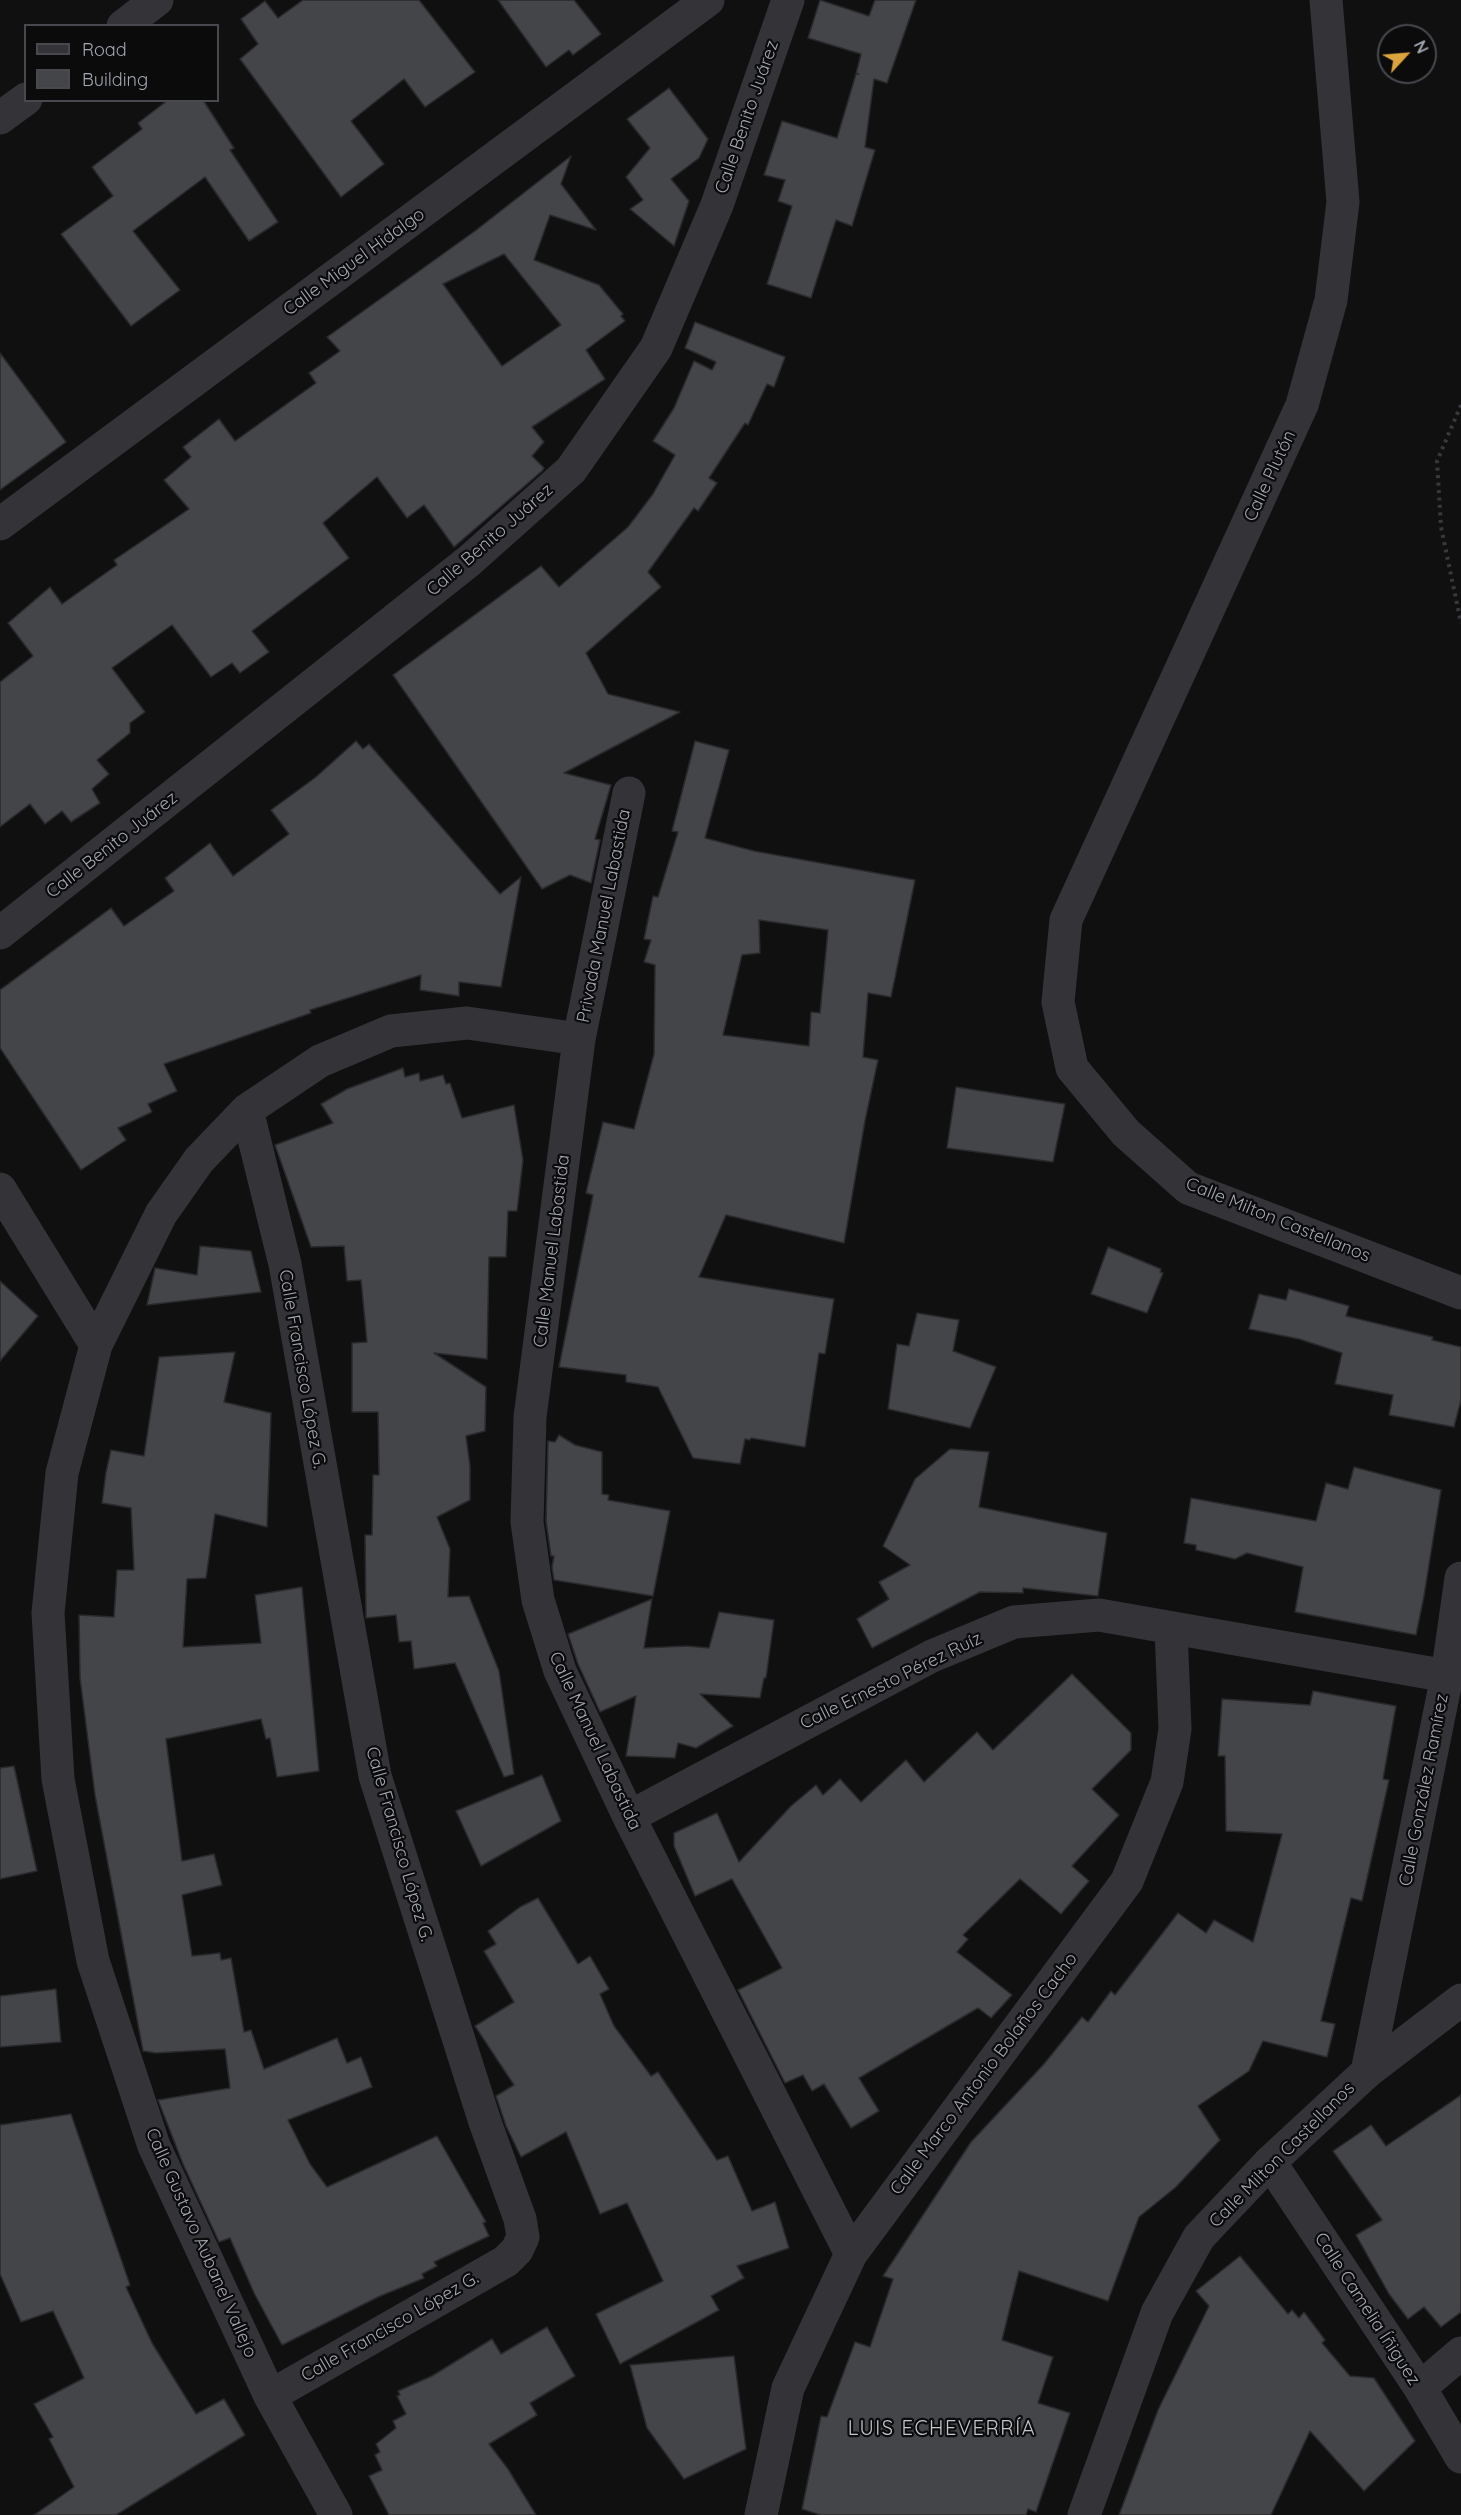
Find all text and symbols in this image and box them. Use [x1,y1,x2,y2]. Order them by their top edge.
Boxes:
legend [24,24,219,102]
north arrow [1377,24,1437,84]
text: N [1410,37,1433,57]
text: Road [82,38,127,61]
street label: Calle Benito Juárez [711,38,783,196]
text: Building [82,68,148,91]
street label: Calle Miguel Hidalgo [279,203,429,321]
street label: Calle Plutón [1239,427,1301,525]
street label: Calle Benito Juárez [422,479,558,601]
street label: Calle Benito Juárez [42,787,182,903]
street label: Privada Manuel Labastida [573,808,635,1024]
street label: Calle Manuel Labastida [529,1153,575,1349]
street label: Calle Milton Castellanos [1183,1173,1373,1267]
street label: Calle Francisco López G. [274,1268,330,1470]
street label: Calle Ernesto Pérez Ruíz [797,1628,985,1734]
street label: Calle Manuel Labastida [544,1649,646,1833]
street label: Calle González Ramírez [1395,1692,1453,1888]
street label: Calle Francisco López G. [361,1744,437,1944]
street label: Calle Marco Antonio Bolaños Cacho [886,1949,1082,2199]
street label: Calle Milton Castellanos [1205,2078,1359,2232]
street label: Calle Gustavo Aubanel Vallejo [141,2125,261,2361]
street label: Calle Camelia Íñiguez [1310,2229,1424,2389]
street label: Calle Francisco López G. [297,2267,483,2387]
district label: LUIS ECHEVERRÍA [848,2417,1036,2441]

